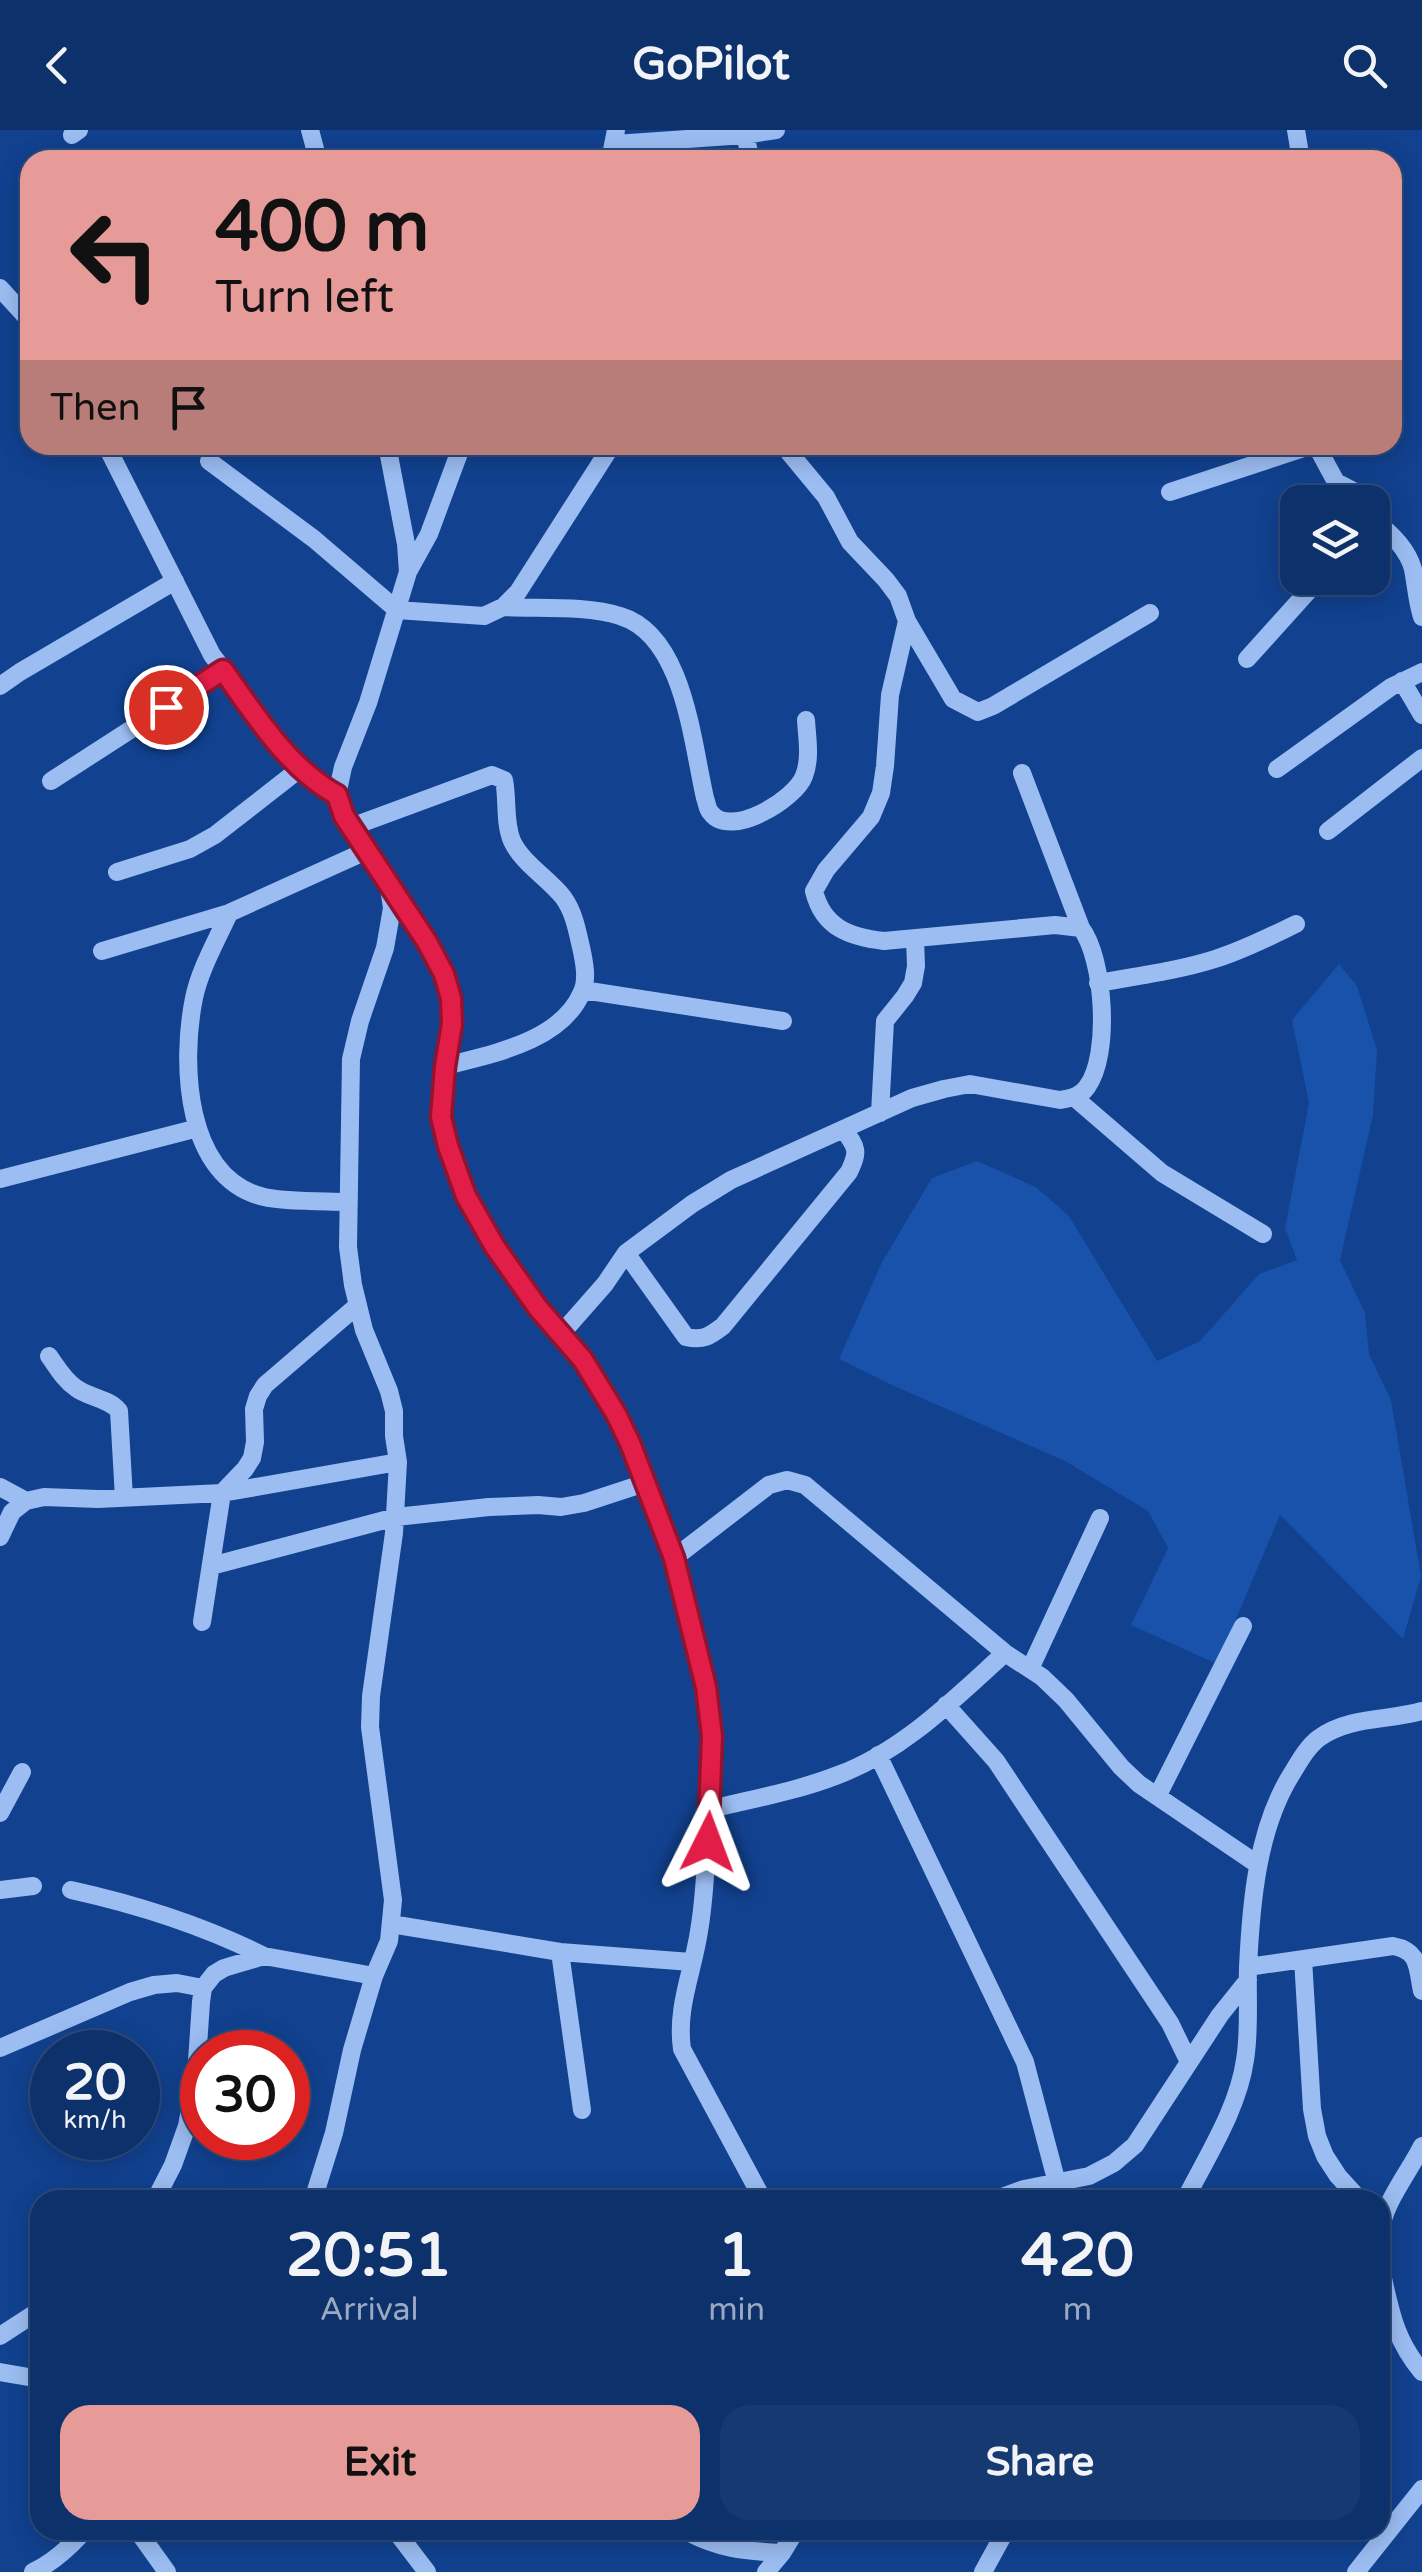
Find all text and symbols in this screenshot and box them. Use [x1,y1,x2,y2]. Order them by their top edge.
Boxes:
icon: back [30,38,85,93]
text: GoPilot [632,38,790,92]
icon: search [1337,38,1392,93]
text: 400 m [215,186,429,270]
icon: left [50,190,180,320]
text: Turn left [215,271,394,325]
icon: arrive [161,380,216,435]
text: Then [50,385,141,431]
map controls [1280,485,1390,595]
button: layers [1280,485,1390,595]
pin [124,665,209,750]
icon: arrive [139,680,194,735]
position arrow [656,1790,760,1894]
speed limit sign: 30 [180,2030,310,2160]
text: 20 [64,2053,126,2113]
text: km/h [64,2105,126,2135]
text: 20:51 [286,2220,452,2292]
text: 1 [718,2220,755,2292]
text: 420 [1021,2220,1134,2292]
text: Arrival [320,2291,419,2329]
text: min [708,2291,765,2329]
text: m [1063,2291,1092,2329]
button: Exit [60,2405,700,2520]
button: Share [720,2405,1360,2520]

